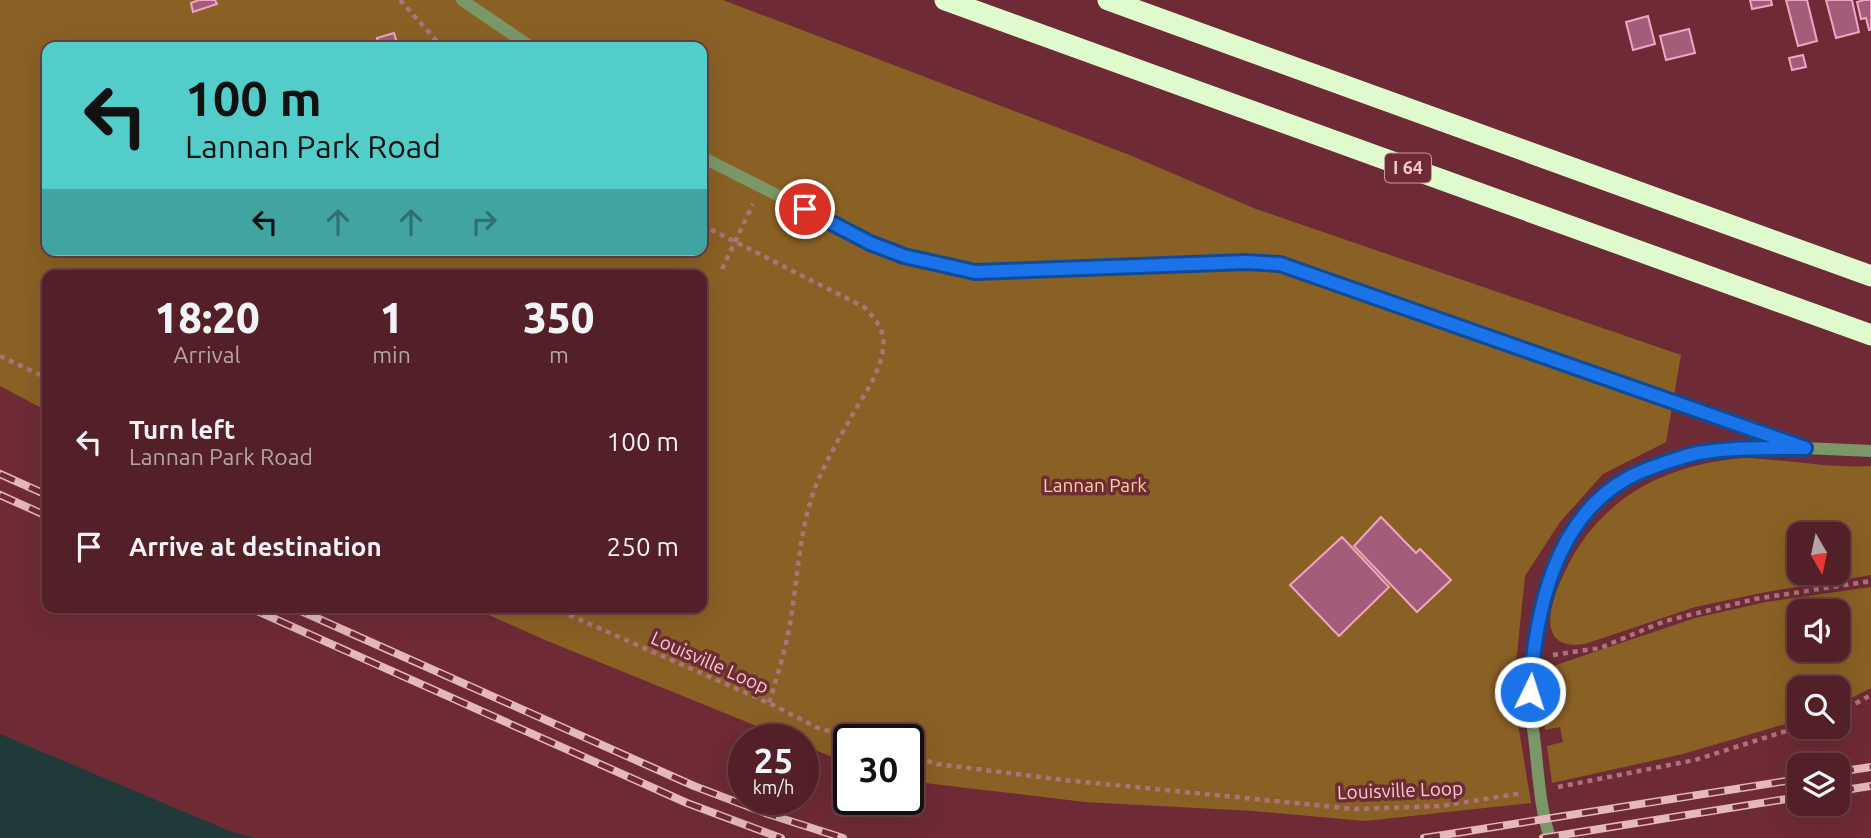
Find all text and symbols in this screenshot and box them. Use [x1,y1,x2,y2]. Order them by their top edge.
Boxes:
icon: left [70,70,161,161]
text: 100 m [185,70,322,125]
text: Lannan Park Road [185,128,441,164]
road number: I 64 [1385,154,1431,182]
pin [775,179,835,239]
icon: arrive [786,190,824,228]
icon: left [246,203,284,241]
icon: ahead [319,203,357,241]
icon: ahead [392,203,430,241]
icon: right [465,203,503,241]
text: 18:20 [155,294,260,341]
text: 1 [380,294,403,341]
text: 350 [523,294,594,341]
text: Arrival [174,342,241,367]
text: min [372,342,411,367]
text: m [549,342,569,367]
text: Turn left [129,415,235,444]
icon: left [70,423,108,461]
text: 100 m [607,427,679,456]
text: Lannan Park Road [129,444,313,469]
park label: Lannan Park [1043,474,1147,496]
north arrow [1787,522,1850,584]
map controls [1787,522,1850,816]
icon: arrive [70,528,108,566]
text: Arrive at destination [129,532,382,561]
text: 250 m [607,532,679,561]
button: sound [1787,599,1850,662]
street label: Louisville Loop [648,626,772,698]
position arrow [1493,655,1567,729]
button: search [1787,676,1850,739]
speed limit sign: 30 [833,724,924,815]
text: 25 [754,740,793,780]
button: layers [1787,753,1850,816]
text: km/h [753,777,794,797]
street label: Louisville Loop [1337,777,1463,803]

